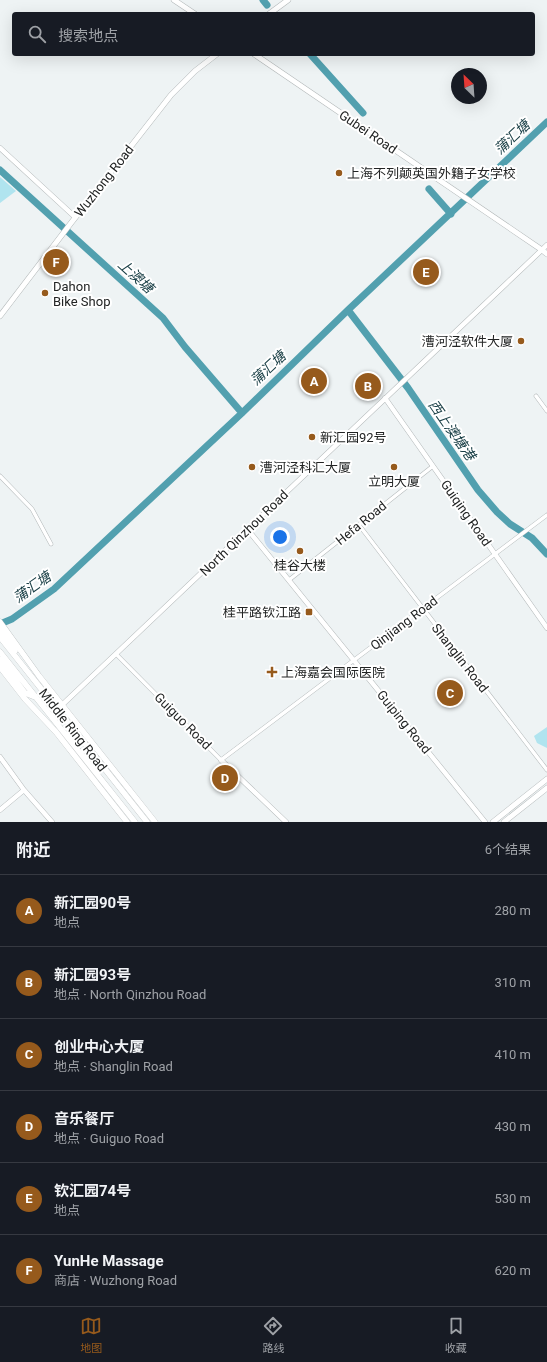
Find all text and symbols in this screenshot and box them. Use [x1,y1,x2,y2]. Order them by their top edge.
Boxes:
search box [12,12,535,56]
icon: search [26,23,48,45]
text: 搜索地点 [58,27,118,45]
north arrow [451,68,487,104]
street label: Gubei Road [336,107,400,157]
water label: 蒲汇塘 [491,115,534,157]
street label: Wuzhong Road [71,142,137,220]
place label: 上海不列颠英国外籍子女学校 [347,166,516,181]
marker: 上海不列颠英国外籍子女学校 [334,168,344,178]
pin: F [43,247,69,277]
water label: 上澳塘 [115,256,158,297]
pin: E [413,257,439,287]
place label: Dahon Bike Shop [53,279,110,309]
marker: Dahon Bike Shop [40,288,50,298]
place label: 漕河泾软件大厦 [421,334,513,349]
marker: 漕河泾软件大厦 [516,336,526,346]
water label: 蒲汇塘 [247,346,290,388]
pin: A [301,366,327,396]
pin: B [355,371,381,401]
water label: 西上澳塘港 [425,397,480,465]
place label: 新汇园92号 [320,430,387,445]
marker: 新汇园92号 [307,432,317,442]
place label: 漕河泾科汇大厦 [259,460,351,475]
marker: 漕河泾科汇大厦 [247,462,257,472]
marker: 立明大厦 [389,462,399,472]
place label: 立明大厦 [368,474,420,489]
street label: Guiqing Road [438,477,494,549]
street label: North Qinzhou Road [197,487,291,579]
street label: Hefa Road [333,498,389,548]
your location [270,527,290,547]
marker: 桂谷大楼 [295,546,305,556]
place label: 桂谷大楼 [274,558,326,573]
water label: 蒲汇塘 [10,567,55,606]
street label: Qinjiang Road [367,593,441,653]
place label: 桂平路钦江路 [223,605,301,620]
marker: 桂平路钦江路 [304,607,314,617]
street label: Shanglin Road [429,621,491,695]
place label: 上海嘉会国际医院 [281,665,385,680]
marker: 上海嘉会国际医院 [266,666,278,678]
pin: C [437,678,463,708]
street label: Middle Ring Road [36,686,110,774]
street label: Guiping Road [374,687,434,757]
street label: Guiguo Road [151,689,215,753]
pin: D [212,763,238,793]
text: 附近 [16,840,50,860]
text: 6个结果 [485,842,531,857]
text: 新汇园90号 [54,894,131,912]
text: A [25,903,33,918]
text: 280 m [494,903,531,918]
text: 地点 [54,915,80,930]
text: 新汇园93号 [54,966,131,984]
text: B [25,975,33,990]
text: 310 m [494,975,531,990]
text: 地点 · North Qinzhou Road [54,987,206,1002]
text: 创业中心大厦 [54,1038,144,1056]
text: C [25,1047,33,1062]
text: 410 m [494,1047,531,1062]
text: 地点 · Shanglin Road [54,1059,173,1074]
text: 音乐餐厅 [54,1110,114,1128]
text: D [25,1119,33,1134]
text: 430 m [494,1119,531,1134]
text: 地点 · Guiguo Road [54,1131,164,1146]
text: 钦汇园74号 [54,1182,131,1200]
text: E [25,1191,33,1206]
text: 530 m [494,1191,531,1206]
text: 地点 [54,1203,80,1218]
text: YunHe Massage [54,1252,164,1270]
text: F [25,1263,33,1278]
text: 620 m [494,1263,531,1278]
text: 商店 · Wuzhong Road [54,1273,177,1288]
tab: 地图 [80,1315,102,1355]
tab: 路线 [262,1315,284,1355]
tab: 收藏 [445,1315,467,1355]

